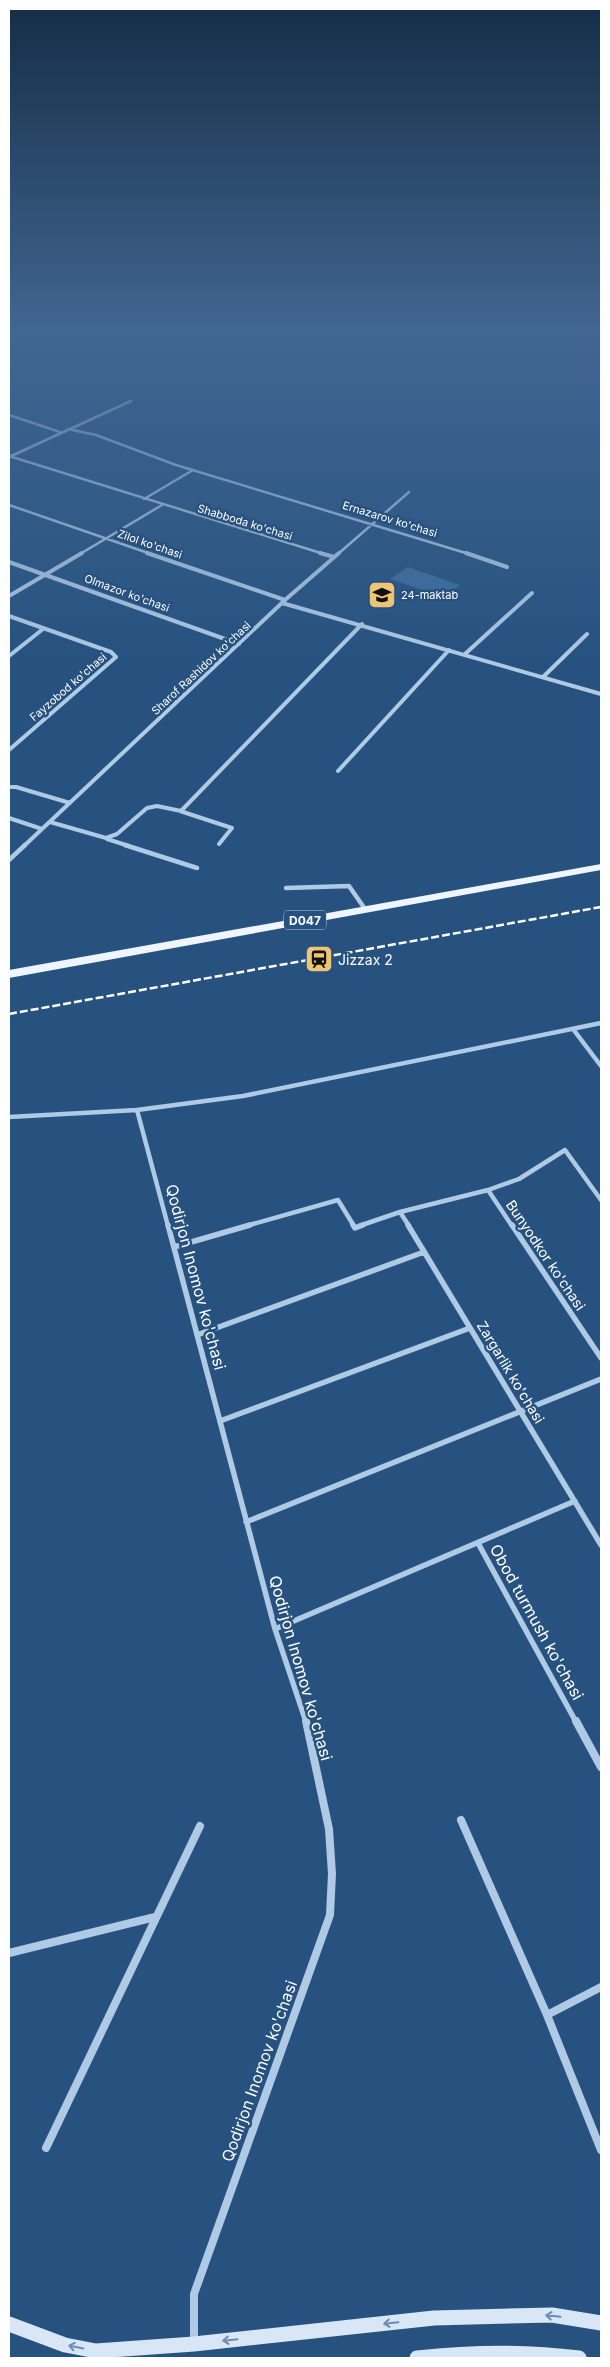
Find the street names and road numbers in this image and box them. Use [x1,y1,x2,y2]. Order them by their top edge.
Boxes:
street label: Ernazarov ko'chasi [341,498,439,540]
street label: Shabboda ko'chasi [196,501,294,543]
street label: Zilol ko'chasi [116,526,184,562]
street label: Olmazor ko'chasi [83,571,171,615]
street label: Sharof Rashidov ko'chasi [148,618,254,718]
street label: Fayzobod ko'chasi [27,650,109,724]
road number: D047 [284,910,326,930]
street label: Qodirjon Inomov ko'chasi [162,1182,230,1372]
street label: Bunyodkor ko'chasi [503,1197,589,1313]
street label: Zargarlik ko'chasi [474,1318,548,1426]
street label: Obod turmush ko'chasi [486,1541,588,1703]
street label: Qodirjon Inomov ko'chasi [265,1573,337,1763]
street label: Qodirjon Inomov ko'chasi [217,1978,301,2164]

